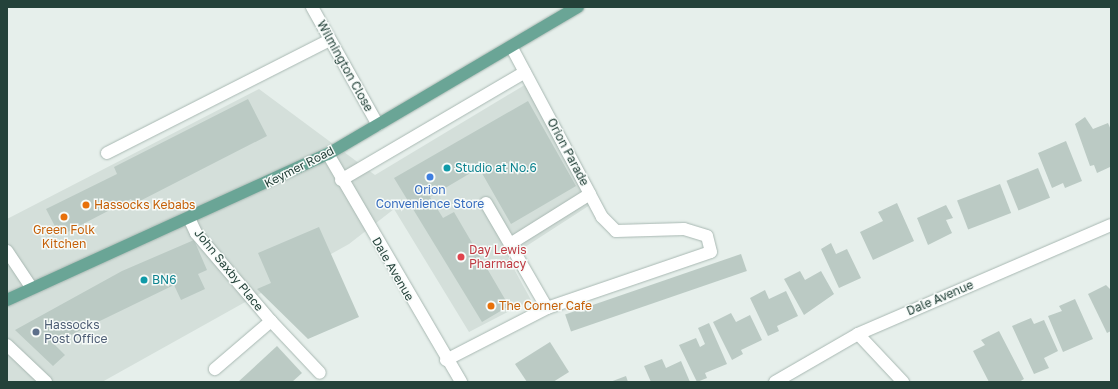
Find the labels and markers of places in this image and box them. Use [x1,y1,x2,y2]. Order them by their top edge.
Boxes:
place label: Studio at No.6 [455,161,537,175]
marker: Studio at No.6 [442,163,452,173]
marker: Orion Convenience Store [425,172,435,182]
place label: Orion Convenience Store [376,183,484,211]
place label: Hassocks Kebabs [94,198,195,212]
marker: Hassocks Kebabs [81,200,91,210]
marker: Green Folk Kitchen [59,212,69,222]
place label: Green Folk Kitchen [33,223,95,251]
place label: Day Lewis Pharmacy [469,243,527,271]
marker: Day Lewis Pharmacy [456,252,466,262]
place label: BN6 [152,273,176,287]
marker: BN6 [139,275,149,285]
place label: The Corner Cafe [499,299,592,313]
marker: The Corner Cafe [486,301,496,311]
place label: Hassocks Post Office [44,318,108,346]
marker: Hassocks Post Office [31,327,41,337]

